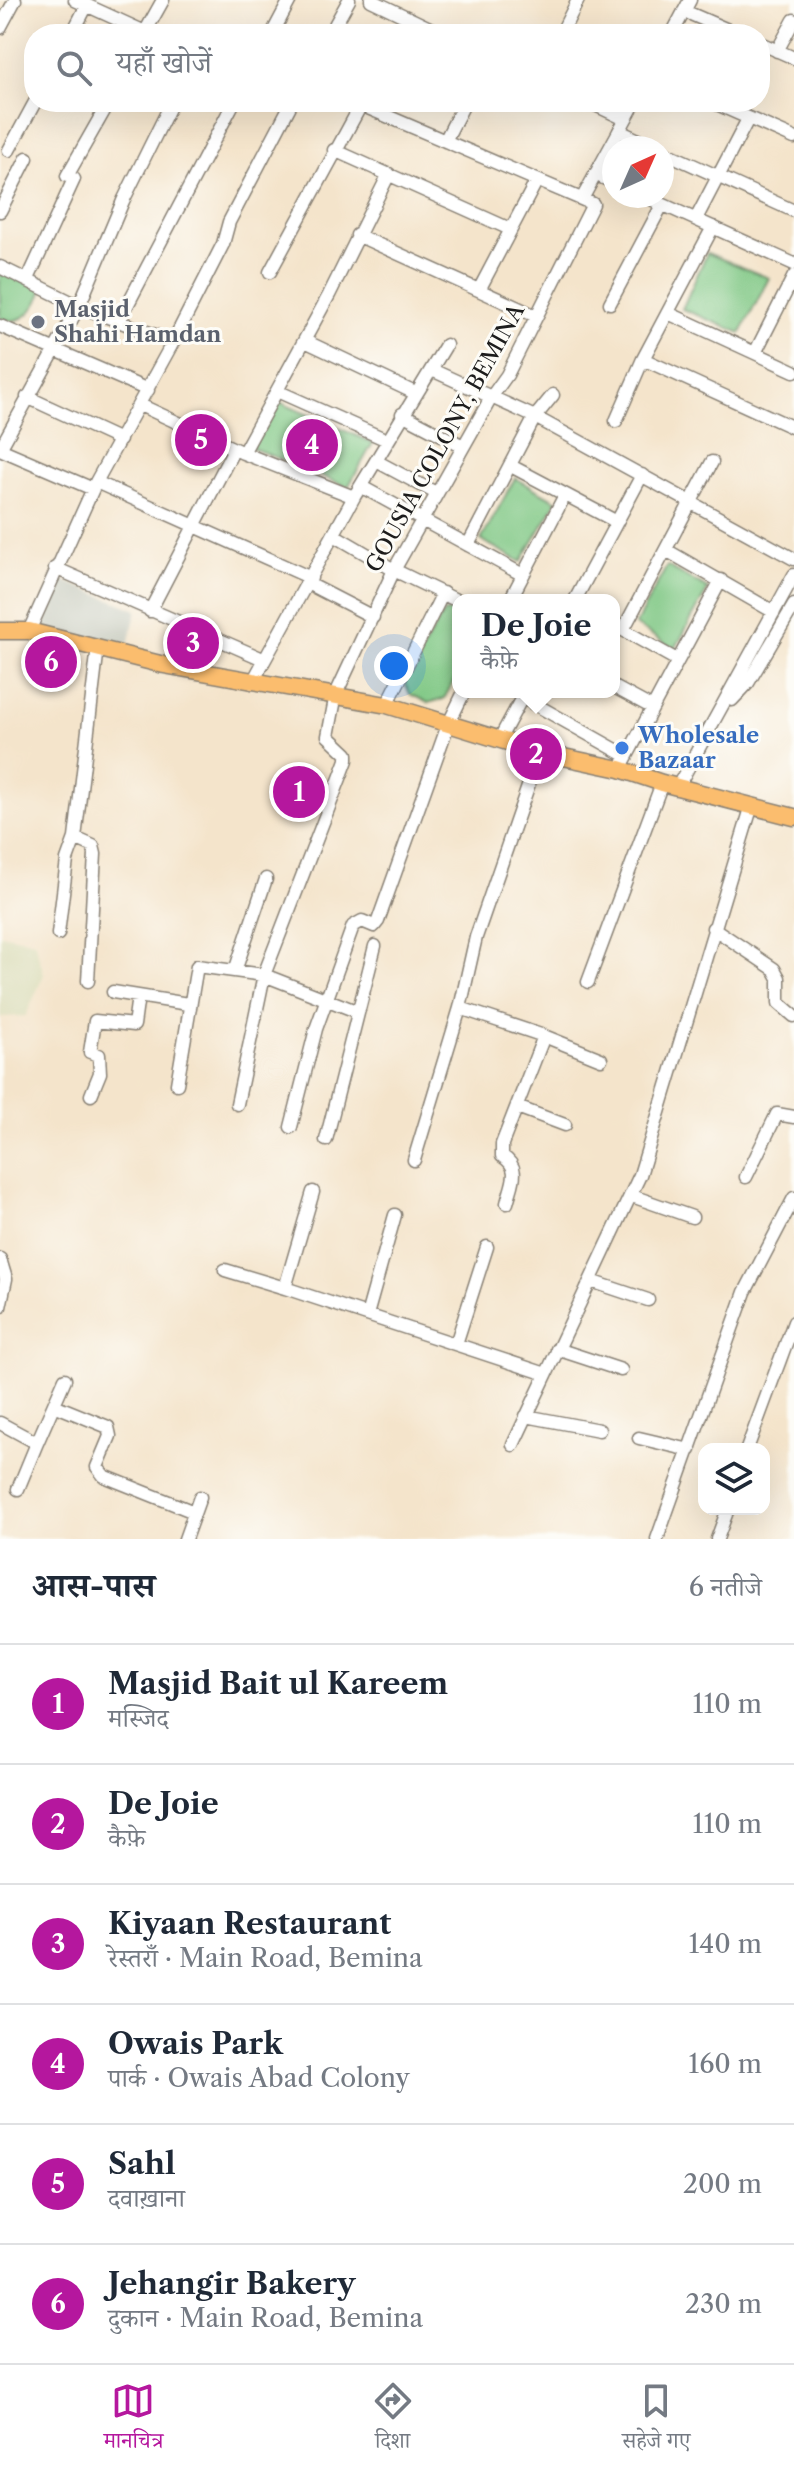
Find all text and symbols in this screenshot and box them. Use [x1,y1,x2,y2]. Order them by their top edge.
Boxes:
search box [24,24,770,112]
text: यहाँ खोजें [116,44,212,81]
icon: search [52,46,96,90]
north arrow [602,136,674,208]
place label: Masjid Shahi Hamdan [54,296,221,348]
street label: GOUSIA COLONY, BEMINA [360,299,530,577]
marker: Masjid Shahi Hamdan [29,313,47,331]
pin: 5 [175,410,227,470]
pin: 4 [286,415,338,475]
popup [452,594,620,698]
text: De Joie [481,607,591,644]
pin: 3 [167,613,219,673]
pin: 6 [25,632,77,692]
text: कैफ़े [481,644,518,676]
your location [374,646,414,686]
place label: Wholesale Bazaar [637,722,759,774]
pin: 2 [510,724,562,784]
marker: Wholesale Bazaar [613,739,631,757]
pin: 1 [273,762,325,822]
map controls [698,1443,770,1515]
button: layers [698,1443,770,1515]
text: आस-पास [32,1564,155,1606]
text: 6 नतीजे [689,1571,762,1603]
text: Masjid Bait ul Kareem [108,1665,448,1702]
text: 1 [52,1688,64,1720]
text: 110 m [693,1688,762,1720]
text: मस्जिद [108,1702,169,1734]
text: De Joie [108,1785,219,1822]
text: 2 [50,1808,66,1840]
text: 110 m [693,1808,762,1840]
text: कैफ़े [108,1822,145,1854]
text: Kiyaan Restaurant [108,1905,391,1942]
text: 3 [51,1928,65,1960]
text: 140 m [688,1928,762,1960]
text: रेस्तराँ · Main Road, Bemina [108,1942,423,1974]
text: Owais Park [108,2025,283,2062]
text: 4 [50,2048,66,2080]
text: 160 m [688,2048,762,2080]
text: पार्क · Owais Abad Colony [108,2062,410,2094]
text: Sahl [108,2145,176,2182]
text: 5 [51,2168,65,2200]
text: 200 m [683,2168,762,2200]
text: दवाख़ाना [108,2182,185,2214]
text: Jehangir Bakery [108,2265,355,2302]
text: 6 [50,2288,66,2320]
text: 230 m [685,2288,762,2320]
text: दुकान · Main Road, Bemina [108,2302,423,2334]
tab: मानचित्र [104,2379,163,2462]
tab: दिशा [371,2379,415,2462]
tab: सहेजे गए [622,2379,690,2462]

